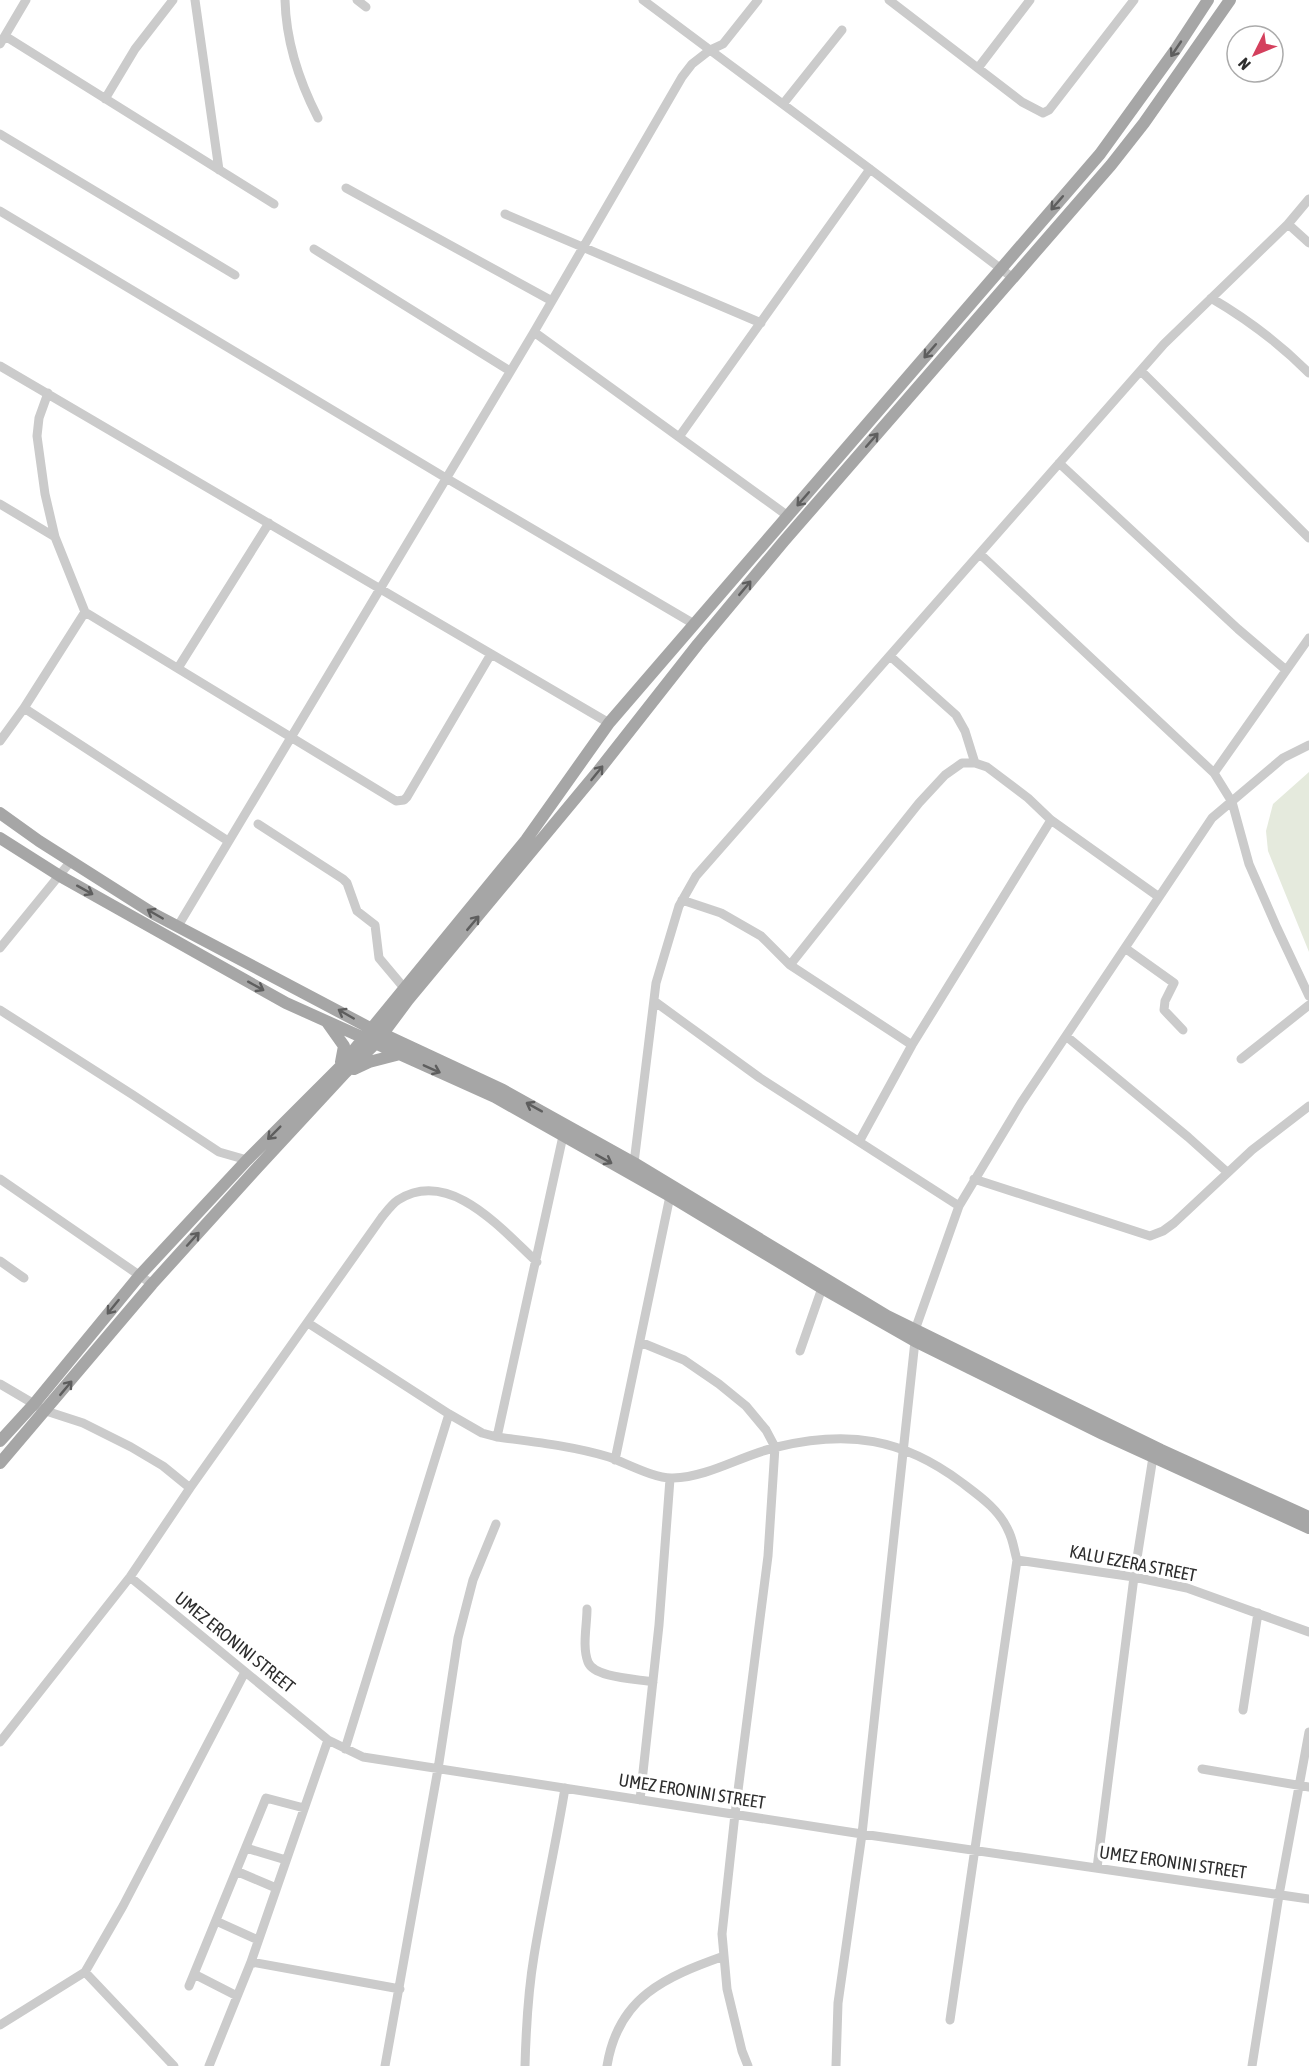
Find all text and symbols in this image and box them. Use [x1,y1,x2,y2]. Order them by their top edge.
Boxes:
north arrow [1225,24,1285,84]
one-way arrow [1170,40,1182,56]
text: N [1234,55,1254,74]
one-way arrow [1050,195,1064,210]
one-way arrow [923,343,937,358]
one-way arrow [865,433,879,448]
one-way arrow [796,491,809,507]
one-way arrow [738,581,752,596]
one-way arrow [590,766,604,781]
one-way arrow [77,885,94,897]
one-way arrow [147,908,164,920]
one-way arrow [466,915,479,931]
one-way arrow [246,981,264,992]
one-way arrow [338,1008,355,1020]
one-way arrow [422,1064,440,1075]
one-way arrow [526,1101,543,1113]
one-way arrow [267,1125,282,1140]
one-way arrow [595,1154,613,1165]
one-way arrow [186,1232,200,1247]
one-way arrow [107,1299,120,1315]
one-way arrow [59,1380,72,1396]
street label: KALU EZERA STREET [1068,1540,1198,1586]
street label: UMEZ ERONINI STREET [171,1587,299,1697]
street label: UMEZ ERONINI STREET [617,1769,767,1813]
street label: UMEZ ERONINI STREET [1098,1841,1248,1883]

